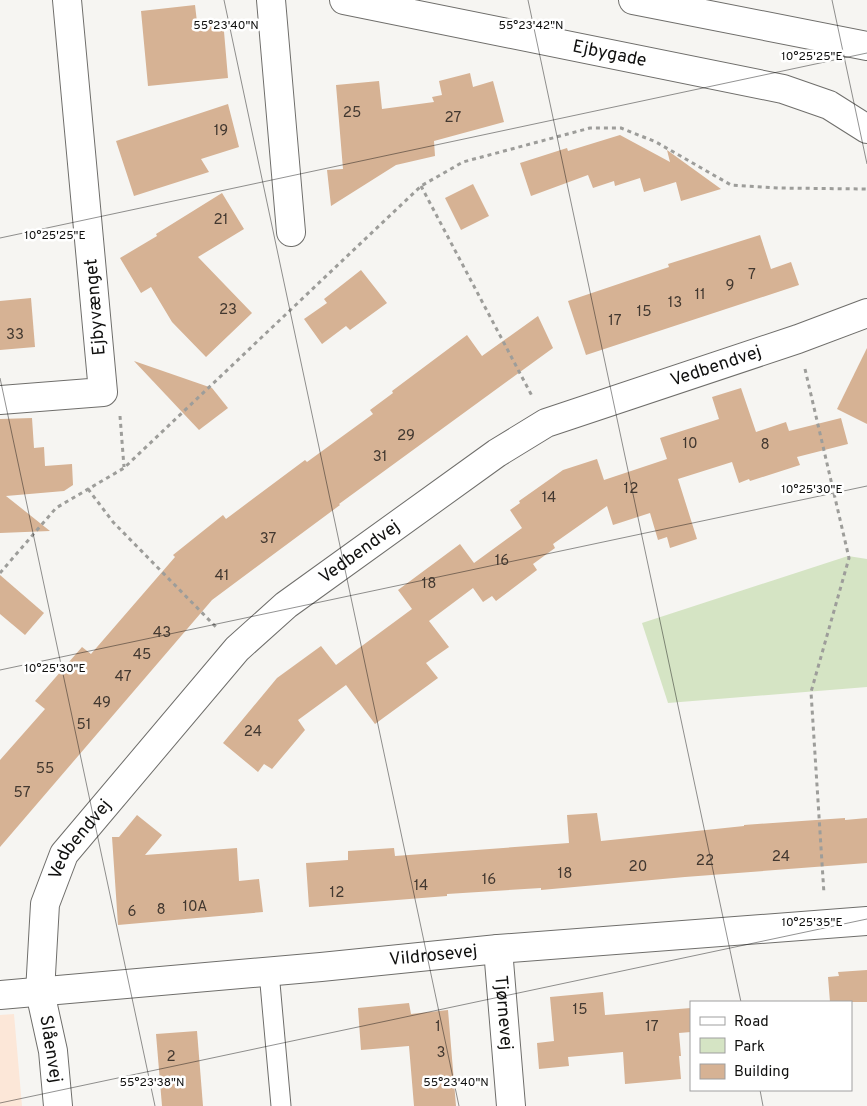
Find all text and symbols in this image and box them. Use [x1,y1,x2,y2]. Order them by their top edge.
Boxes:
text: 55°23'40"N [193,18,259,34]
text: 55°23'42"N [498,18,564,34]
street label: Ejbygade [571,35,649,73]
text: 10°25'25"E [781,49,843,65]
house number: 25 [343,104,361,123]
house number: 27 [445,109,462,128]
house number: 19 [214,122,228,141]
house number: 21 [214,211,228,230]
text: 10°25'25"E [24,228,86,244]
street label: Ejbyvænget [80,258,112,356]
house number: 7 [748,266,756,285]
house number: 9 [726,277,734,296]
house number: 11 [694,286,706,305]
house number: 13 [668,294,682,313]
house number: 23 [219,301,237,320]
house number: 15 [637,303,651,322]
house number: 17 [608,312,622,331]
house number: 33 [6,326,24,345]
street label: Vedbendvej [668,341,764,392]
house number: 29 [397,427,415,446]
house number: 10 [682,435,698,454]
house number: 8 [760,436,770,455]
house number: 31 [373,448,387,467]
house number: 12 [624,480,638,499]
text: 10°25'30"E [781,482,843,498]
house number: 14 [542,489,556,508]
street label: Vedbendvej [315,515,405,589]
house number: 37 [260,530,277,549]
house number: 16 [495,552,509,571]
house number: 41 [215,567,229,586]
house number: 18 [422,575,436,594]
house number: 43 [153,624,171,643]
house number: 45 [133,646,151,665]
text: 10°25'30"E [24,661,86,677]
house number: 47 [115,668,132,687]
house number: 49 [93,694,111,713]
house number: 51 [77,716,91,735]
house number: 24 [244,723,262,742]
house number: 55 [36,760,54,779]
house number: 57 [14,784,31,803]
street label: Vedbendvej [44,795,117,883]
house number: 24 [772,848,790,867]
house number: 22 [696,852,714,871]
house number: 20 [629,858,647,877]
house number: 18 [558,865,572,884]
house number: 16 [482,871,496,890]
house number: 14 [414,877,428,896]
house number: 12 [330,884,344,903]
house number: 10A [183,898,207,917]
house number: 8 [156,901,166,920]
house number: 6 [128,903,137,922]
text: 10°25'35"E [781,915,843,931]
street label: Vildrosevej [388,940,478,972]
street label: Tjørnevej [489,974,518,1051]
house number: 15 [573,1001,587,1020]
legend [690,1001,852,1091]
street label: Slåenvej [33,1013,67,1085]
text: Road [734,1013,769,1032]
house number: 1 [435,1018,441,1037]
house number: 17 [645,1018,659,1037]
text: Park [734,1038,765,1057]
house number: 3 [436,1044,446,1063]
house number: 2 [166,1048,176,1067]
text: Building [734,1063,789,1082]
text: 55°23'38"N [120,1075,184,1091]
text: 55°23'40"N [423,1075,489,1091]

